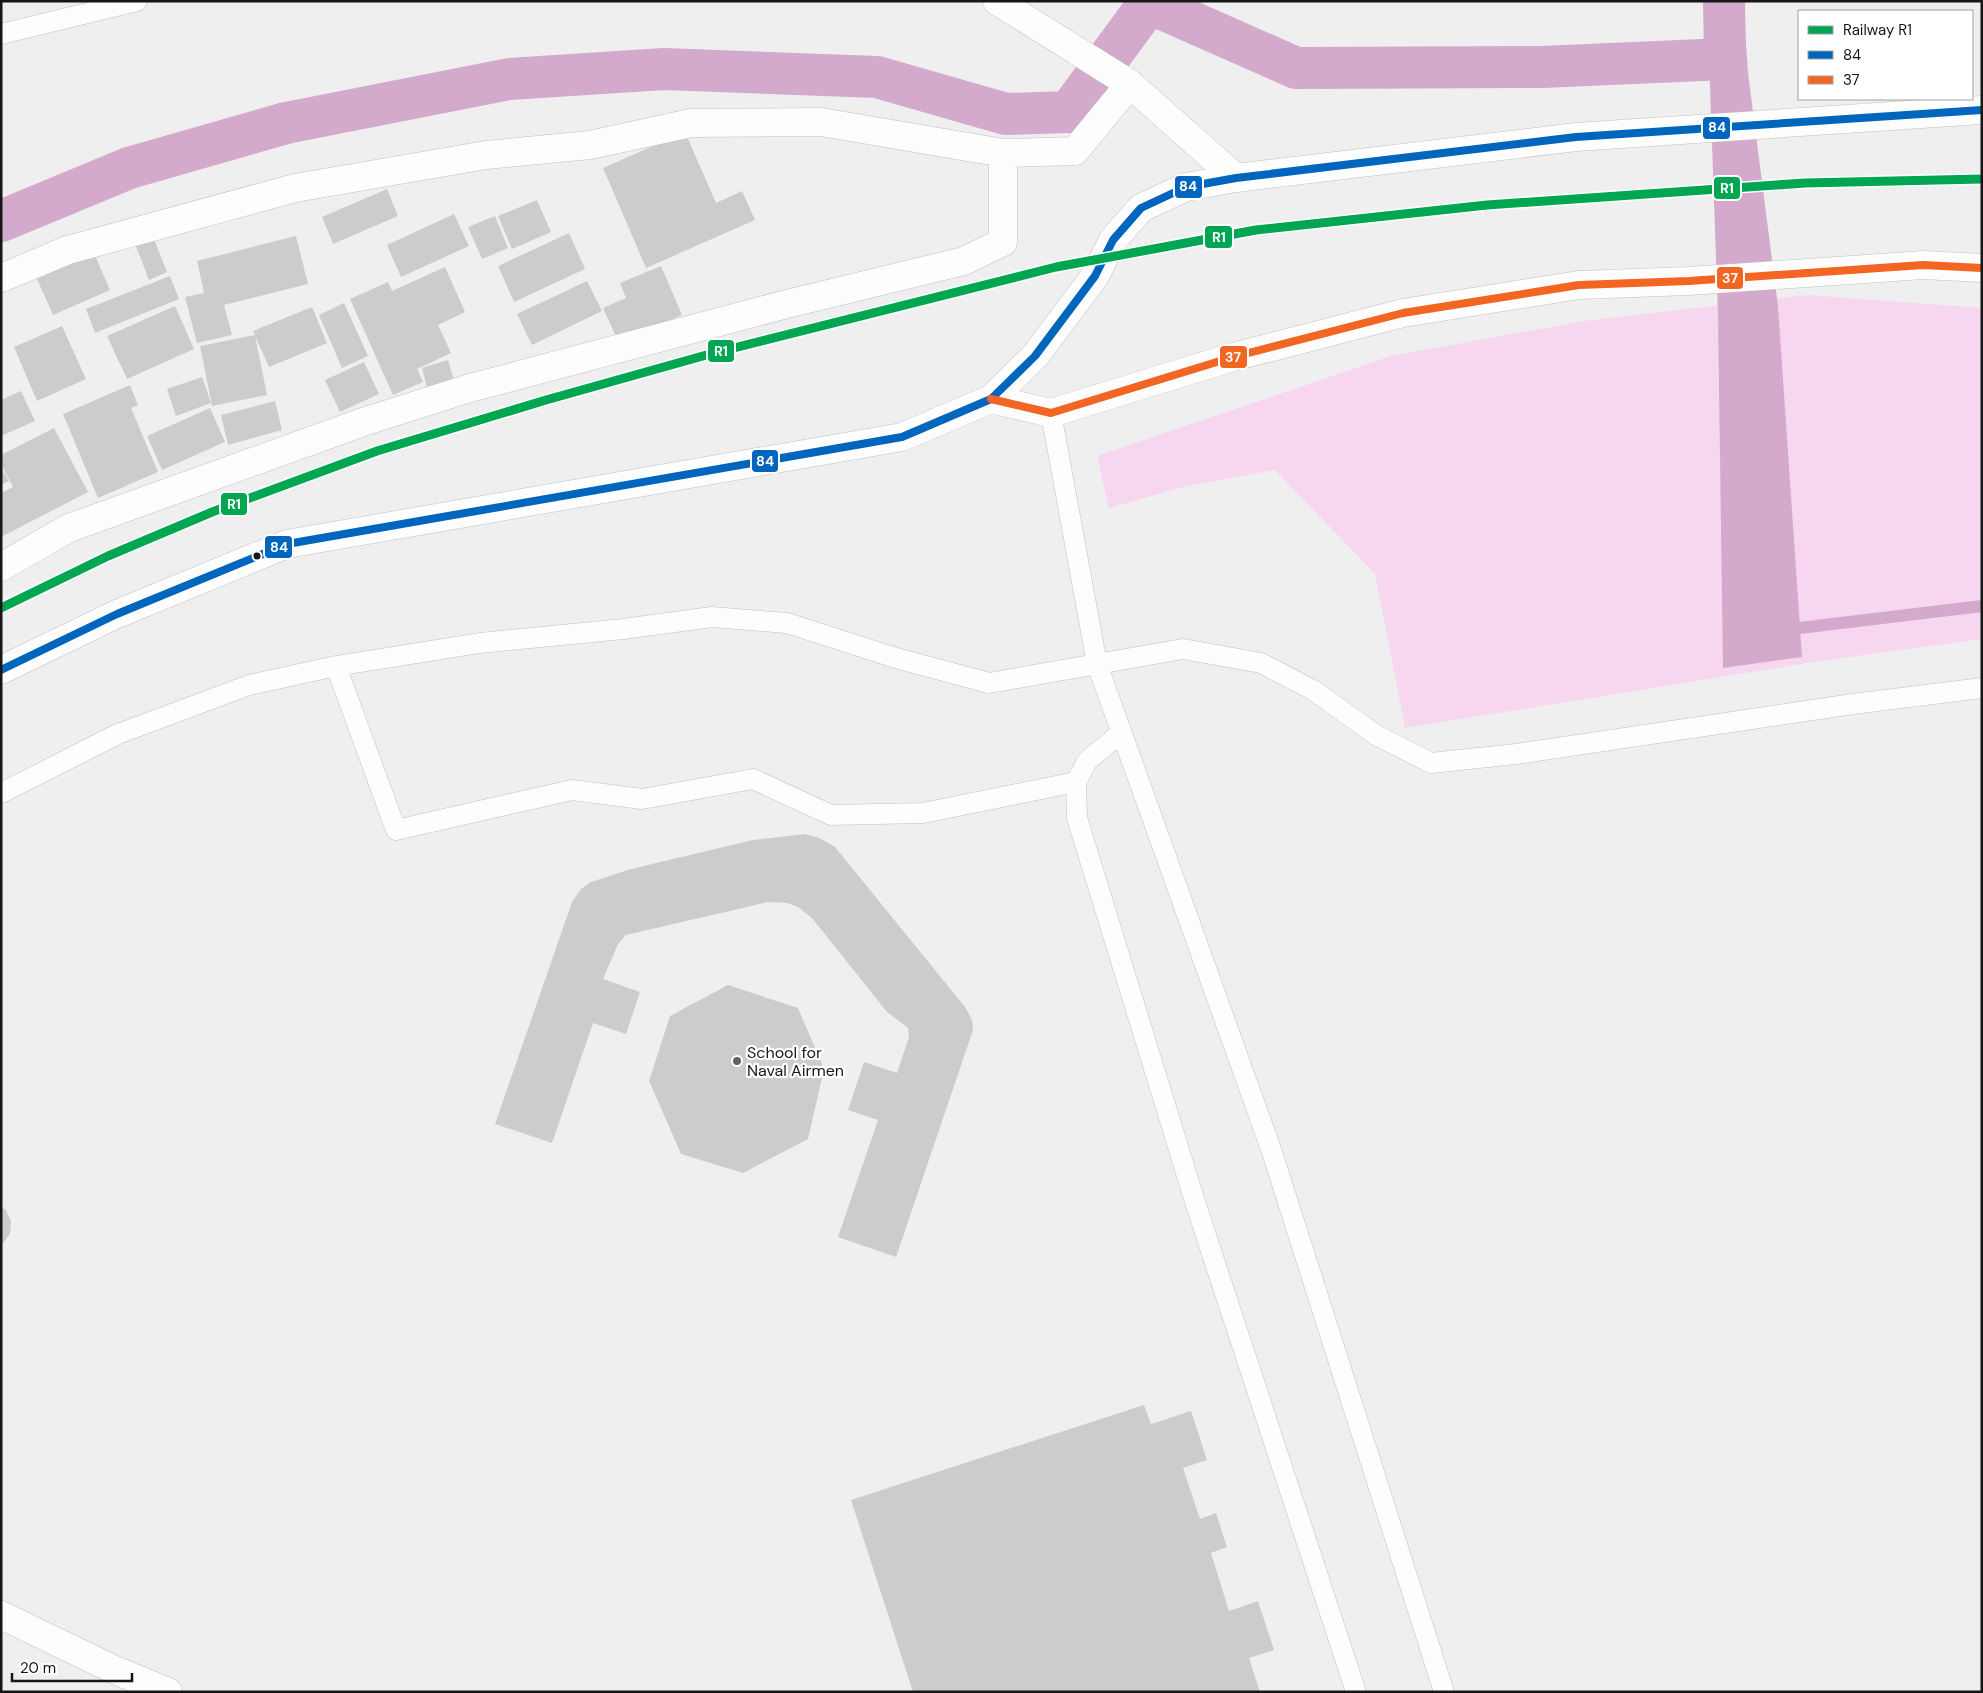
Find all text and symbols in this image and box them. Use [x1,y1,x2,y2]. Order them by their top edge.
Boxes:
legend [1798,10,1973,100]
text: Railway R1 [1843,20,1912,40]
text: 84 [1843,45,1861,65]
text: 37 [1843,70,1860,90]
line badge: 84 [1702,116,1731,140]
text: 84 [1708,118,1726,136]
line badge: 84 [1174,175,1203,199]
line badge: R1 [1713,176,1741,200]
text: 84 [1179,177,1197,195]
text: R1 [1720,179,1734,197]
line badge: R1 [1204,225,1233,249]
text: R1 [1212,228,1226,246]
line badge: 37 [1716,266,1744,290]
text: 37 [1722,269,1738,287]
line badge: R1 [707,339,735,363]
text: R1 [714,342,728,360]
line badge: 37 [1219,345,1248,369]
text: 37 [1225,348,1241,366]
line badge: 84 [751,449,779,473]
text: 84 [756,452,774,470]
line badge: R1 [220,492,248,516]
text: R1 [227,495,241,513]
line badge: 84 [264,535,293,559]
text: 84 [270,538,288,556]
unlabelled marker [252,551,262,561]
place label: School for Naval Airmen [747,1042,844,1081]
marker: School for Naval Airmen [731,1055,743,1067]
scale bar [12,1650,132,1682]
text: 20 m [20,1658,56,1678]

